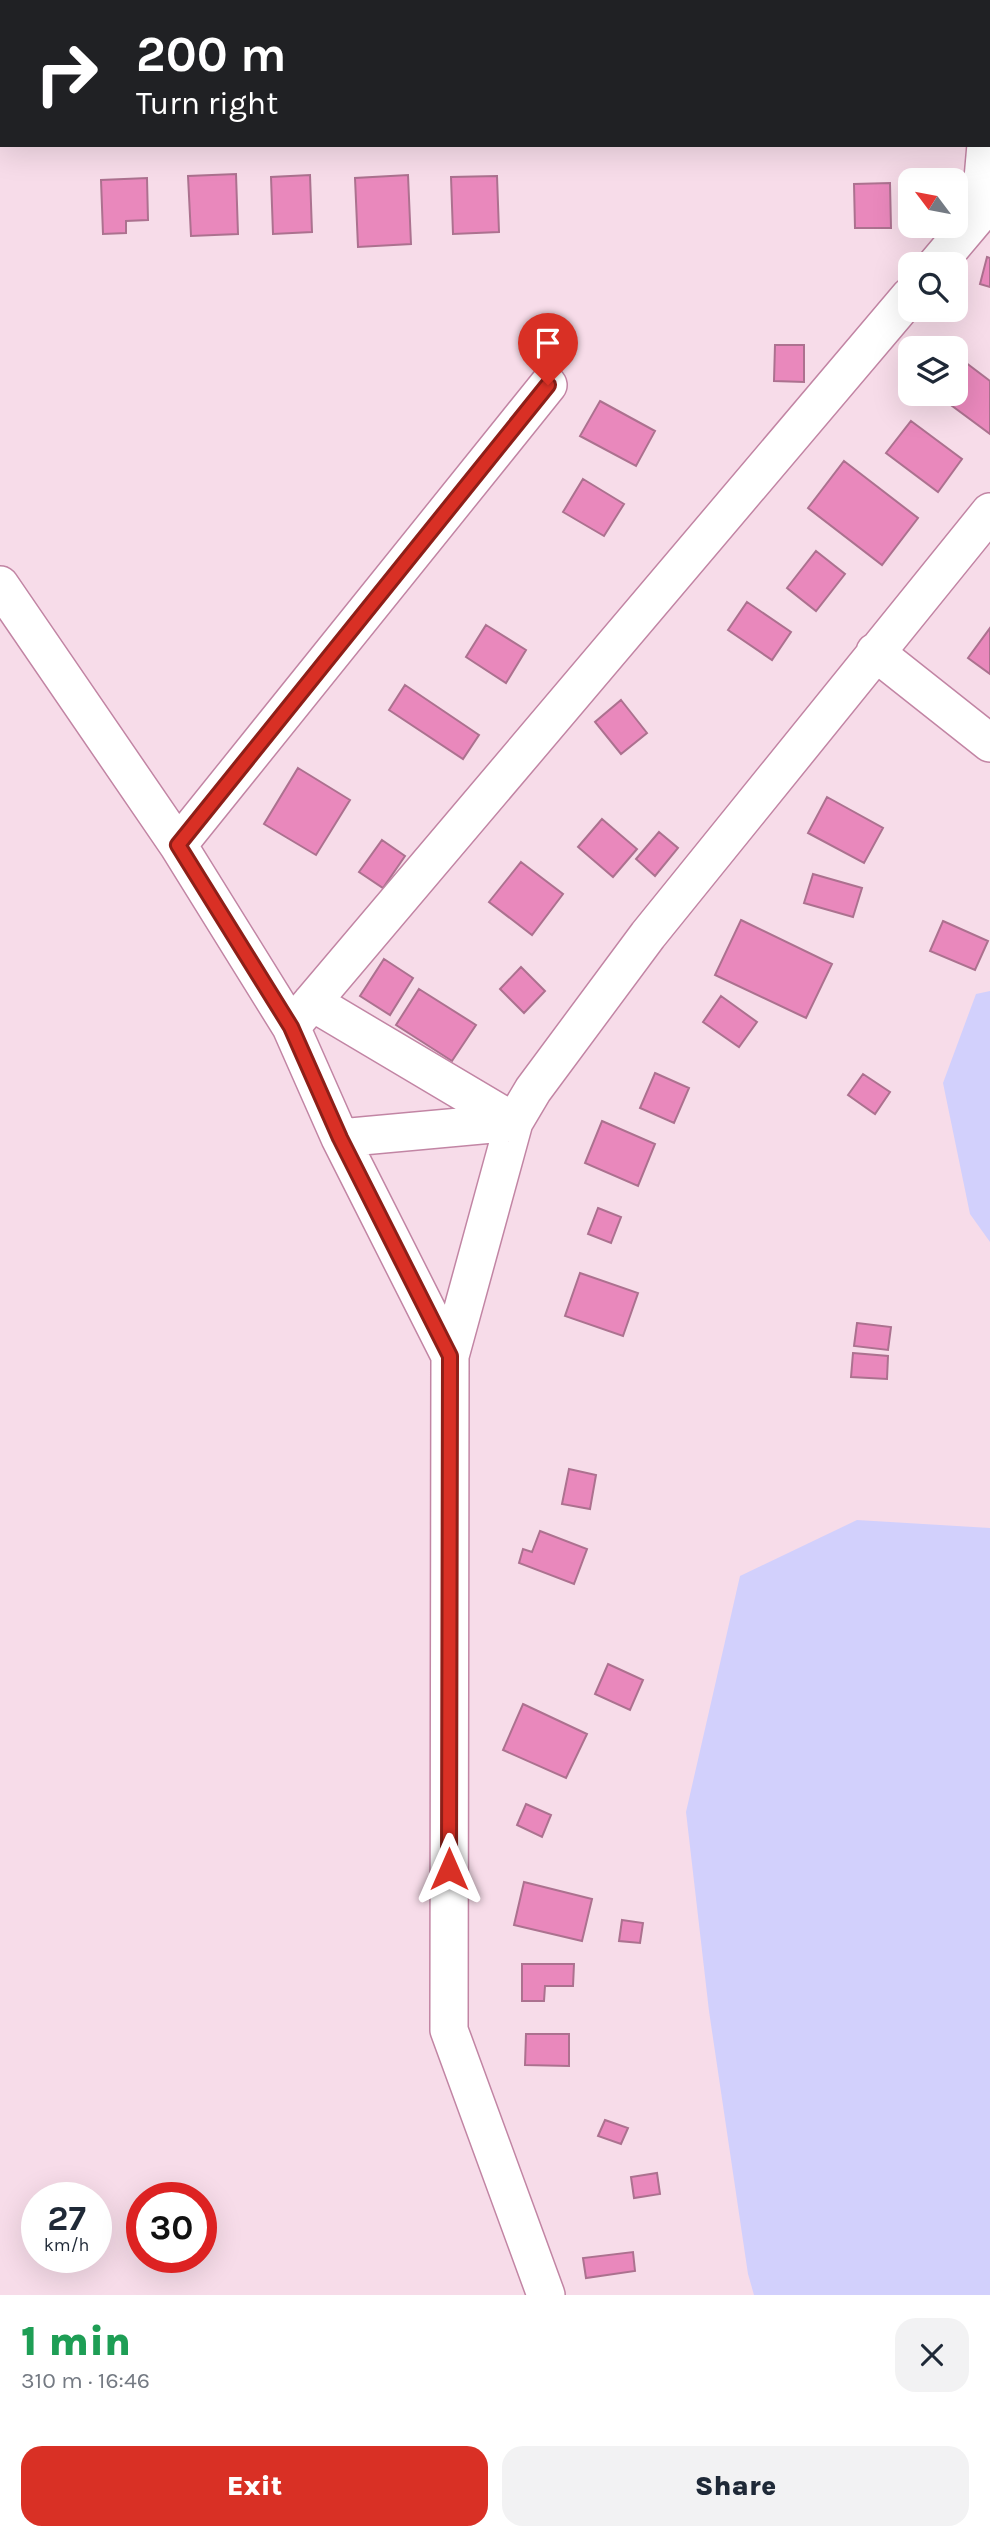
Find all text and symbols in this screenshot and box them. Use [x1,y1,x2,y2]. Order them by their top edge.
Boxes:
text: 200 m [136,26,287,83]
icon: right [21,28,112,119]
text: Turn right [136,85,278,122]
north arrow [898,168,968,238]
map controls [898,168,968,406]
button: search [898,252,968,322]
pin [518,313,578,385]
icon: arrive [529,324,567,362]
button: layers [898,336,968,406]
position arrow [412,1832,486,1906]
speed limit sign: 30 [126,2182,217,2273]
text: 27 [47,2198,86,2239]
text: km/h [44,2234,89,2256]
text: 1 min [21,2316,131,2366]
button: close [895,2318,969,2392]
text: 310 m · 16:46 [21,2367,150,2394]
button: Exit [21,2446,488,2526]
button: Share [502,2446,969,2526]

